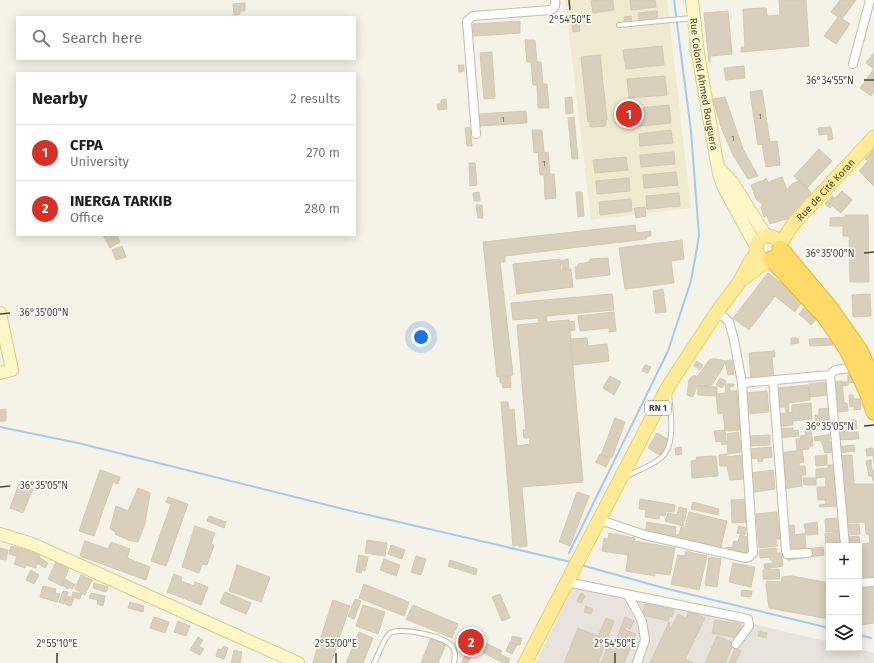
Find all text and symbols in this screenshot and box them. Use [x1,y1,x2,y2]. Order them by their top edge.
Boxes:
text: 2°54'50"E [549,14,591,26]
search box [16,16,356,60]
street label: Rue Colonel Ahmed Bouguera [687,17,720,152]
icon: search [30,27,52,49]
text: Search here [62,29,142,47]
text: 36°34'55"N [806,75,854,87]
text: Nearby [32,88,87,109]
text: 2 results [290,91,340,106]
pin: 1 [616,99,642,129]
house number: 1 [758,112,762,121]
house number: 1 [501,115,505,124]
house number: 1 [731,134,735,143]
text: CFPA [70,136,103,154]
text: 1 [42,145,48,160]
text: 270 m [306,145,340,160]
text: University [70,154,129,169]
street label: Rue de Cité Koran [794,157,858,224]
house number: 1 [542,159,546,168]
text: INERGA TARKIB [70,192,172,210]
text: 2 [42,201,48,216]
text: 280 m [305,201,340,216]
text: Office [70,210,104,225]
text: 36°35'00"N [805,248,855,260]
text: 36°35'00"N [19,307,69,319]
your location [411,327,431,347]
road number: RN 1 [645,401,671,415]
text: 36°35'05"N [806,421,854,433]
text: 36°35'05"N [20,480,68,492]
map controls [826,543,862,651]
button: + [826,543,862,579]
button: − [826,579,862,615]
button: layers [826,615,862,651]
pin: 2 [458,627,484,657]
text: 2°55'10"E [36,638,78,650]
text: 2°55'00"E [315,638,357,650]
text: 2°54'50"E [594,638,636,650]

